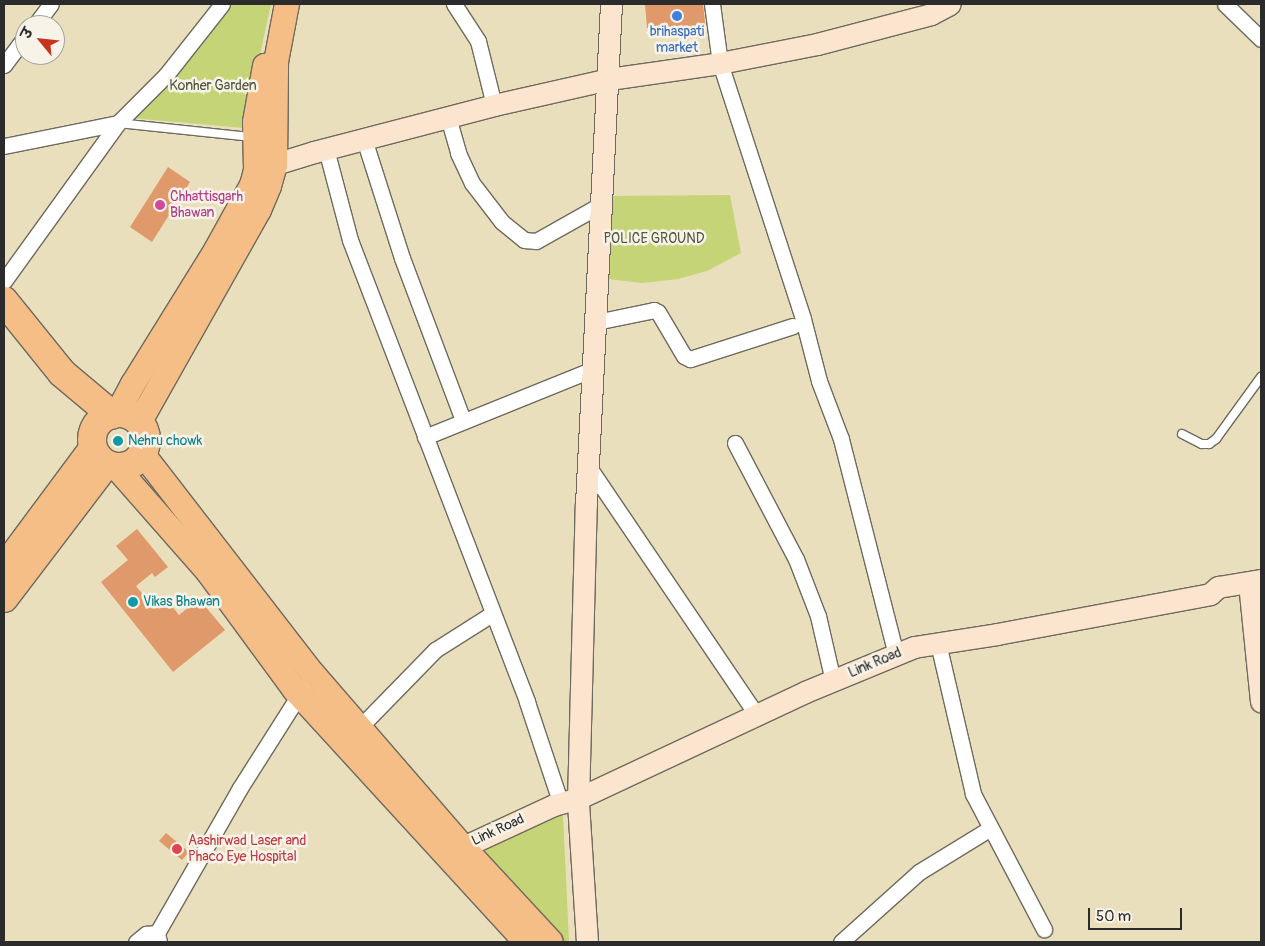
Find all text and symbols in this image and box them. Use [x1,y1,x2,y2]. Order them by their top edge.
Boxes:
marker: brihaspati market [671,10,683,22]
north arrow [15,15,65,65]
place label: brihaspati market [650,24,704,56]
text: उ [17,25,37,41]
park label: Konher Garden [169,78,257,94]
place label: Chhattisgarh Bhawan [170,189,243,222]
marker: Chhattisgarh Bhawan [154,199,166,211]
park label: POLICE GROUND [603,231,705,247]
place label: Nehru chowk [128,433,202,449]
marker: Nehru chowk [112,435,124,447]
place label: Vikas Bhawan [143,594,220,610]
marker: Vikas Bhawan [127,596,139,608]
street label: Link Road [846,644,904,682]
street label: Link Road [469,811,527,849]
place label: Aashirwad Laser and Phaco Eye Hospital [188,833,306,866]
marker: Aashirwad Laser and Phaco Eye Hospital [170,842,184,856]
scale bar [1090,898,1184,930]
text: 50 m [1096,907,1131,926]

